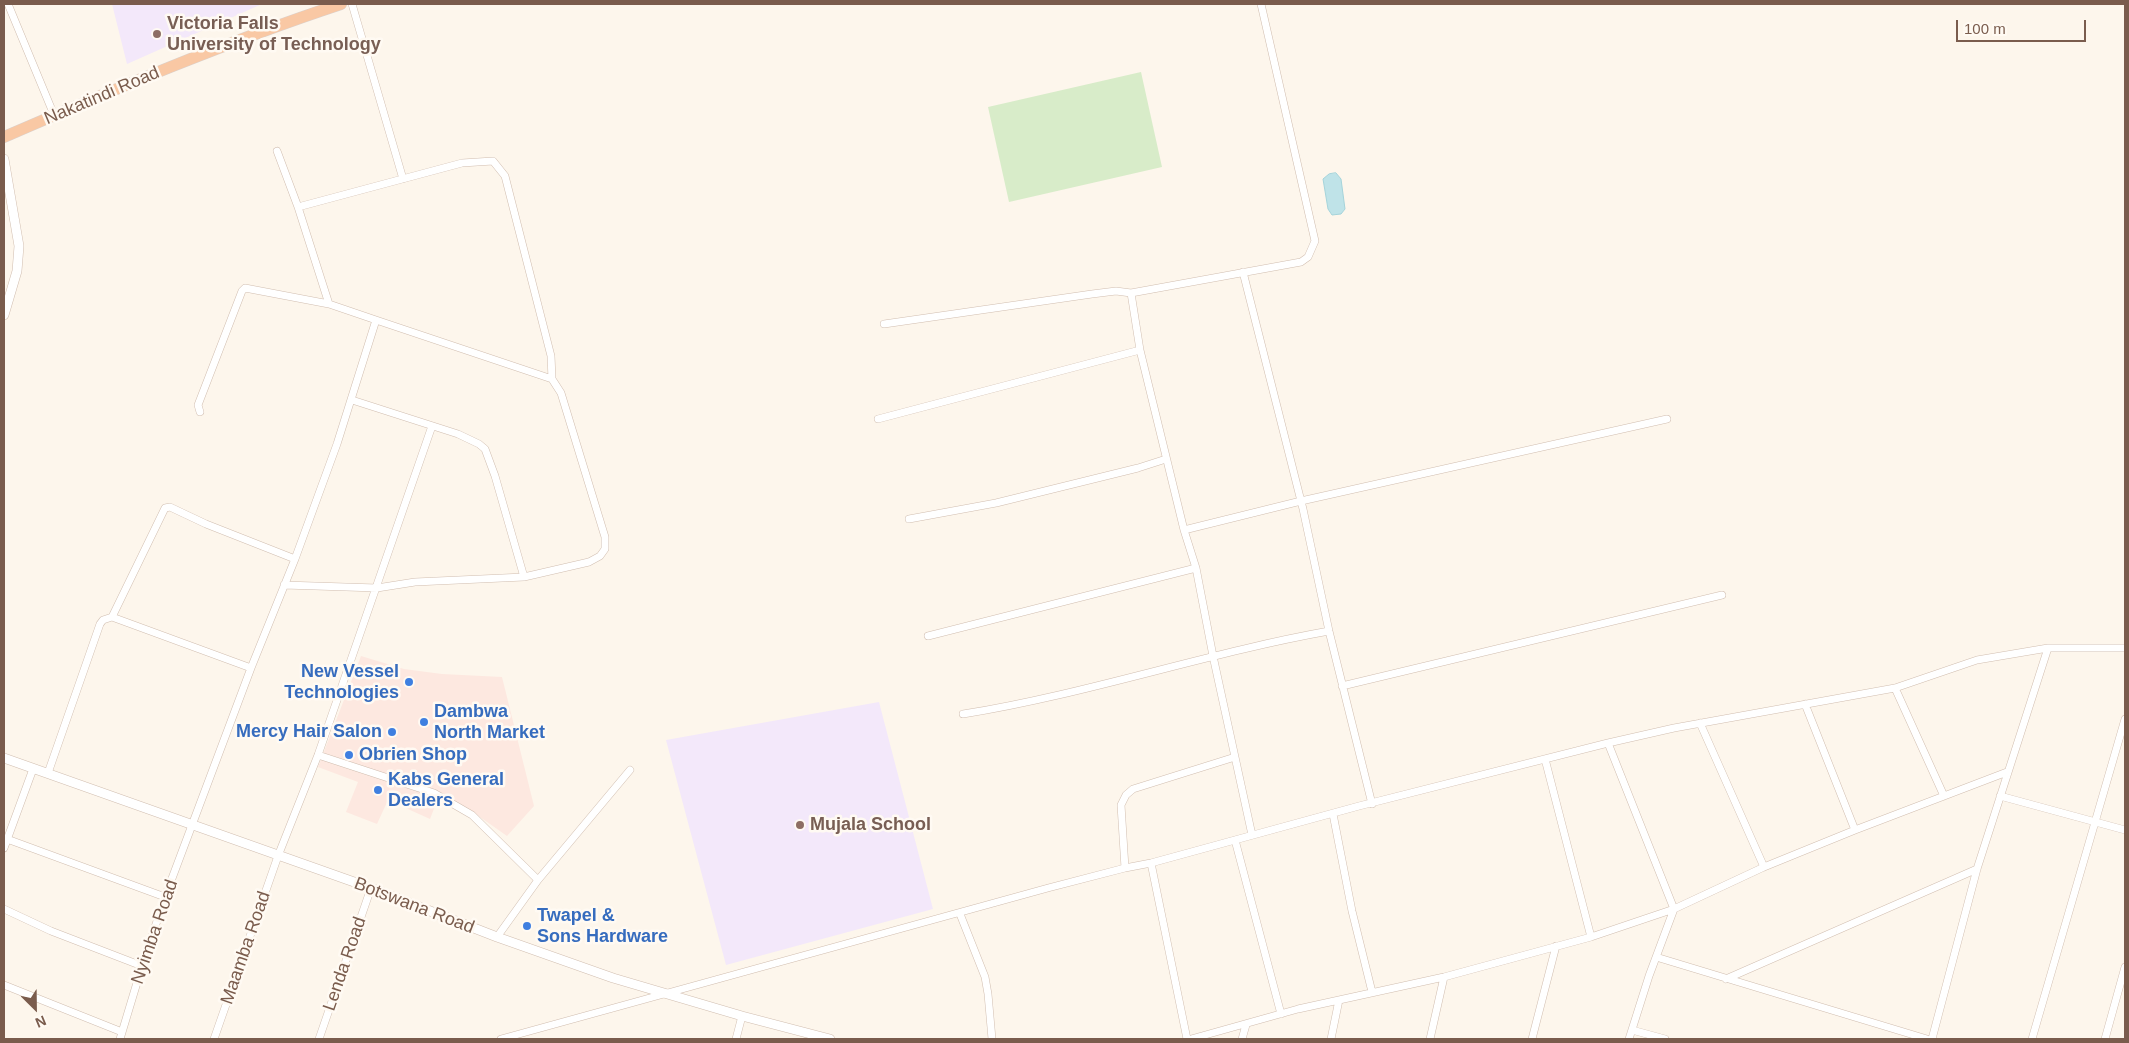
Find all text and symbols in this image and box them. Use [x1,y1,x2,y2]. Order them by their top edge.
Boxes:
scale bar [1959,10,2089,42]
place label: Victoria Falls University of Technology [167,13,381,56]
text: 100 m [1964,20,2006,37]
marker: Victoria Falls University of Technology [151,28,163,40]
street label: Nakatindi Road [41,62,163,130]
place label: New Vessel Technologies [284,661,399,704]
marker: New Vessel Technologies [403,676,415,688]
place label: Dambwa North Market [434,701,545,744]
marker: Dambwa North Market [418,716,430,728]
place label: Mercy Hair Salon [236,721,382,743]
marker: Mercy Hair Salon [386,726,398,738]
place label: Obrien Shop [359,744,467,766]
marker: Obrien Shop [343,749,355,761]
place label: Kabs General Dealers [388,769,504,812]
marker: Kabs General Dealers [372,784,384,796]
place label: Mujala School [810,814,931,836]
marker: Mujala School [794,819,806,831]
street label: Botswana Road [351,873,477,939]
street label: Nyimba Road [127,877,183,987]
street label: Maamba Road [217,889,275,1007]
place label: Twapel & Sons Hardware [537,905,668,948]
street label: Lenda Road [319,914,371,1014]
marker: Twapel & Sons Hardware [521,920,533,932]
north arrow [10,983,60,1033]
text: N [33,1012,49,1031]

